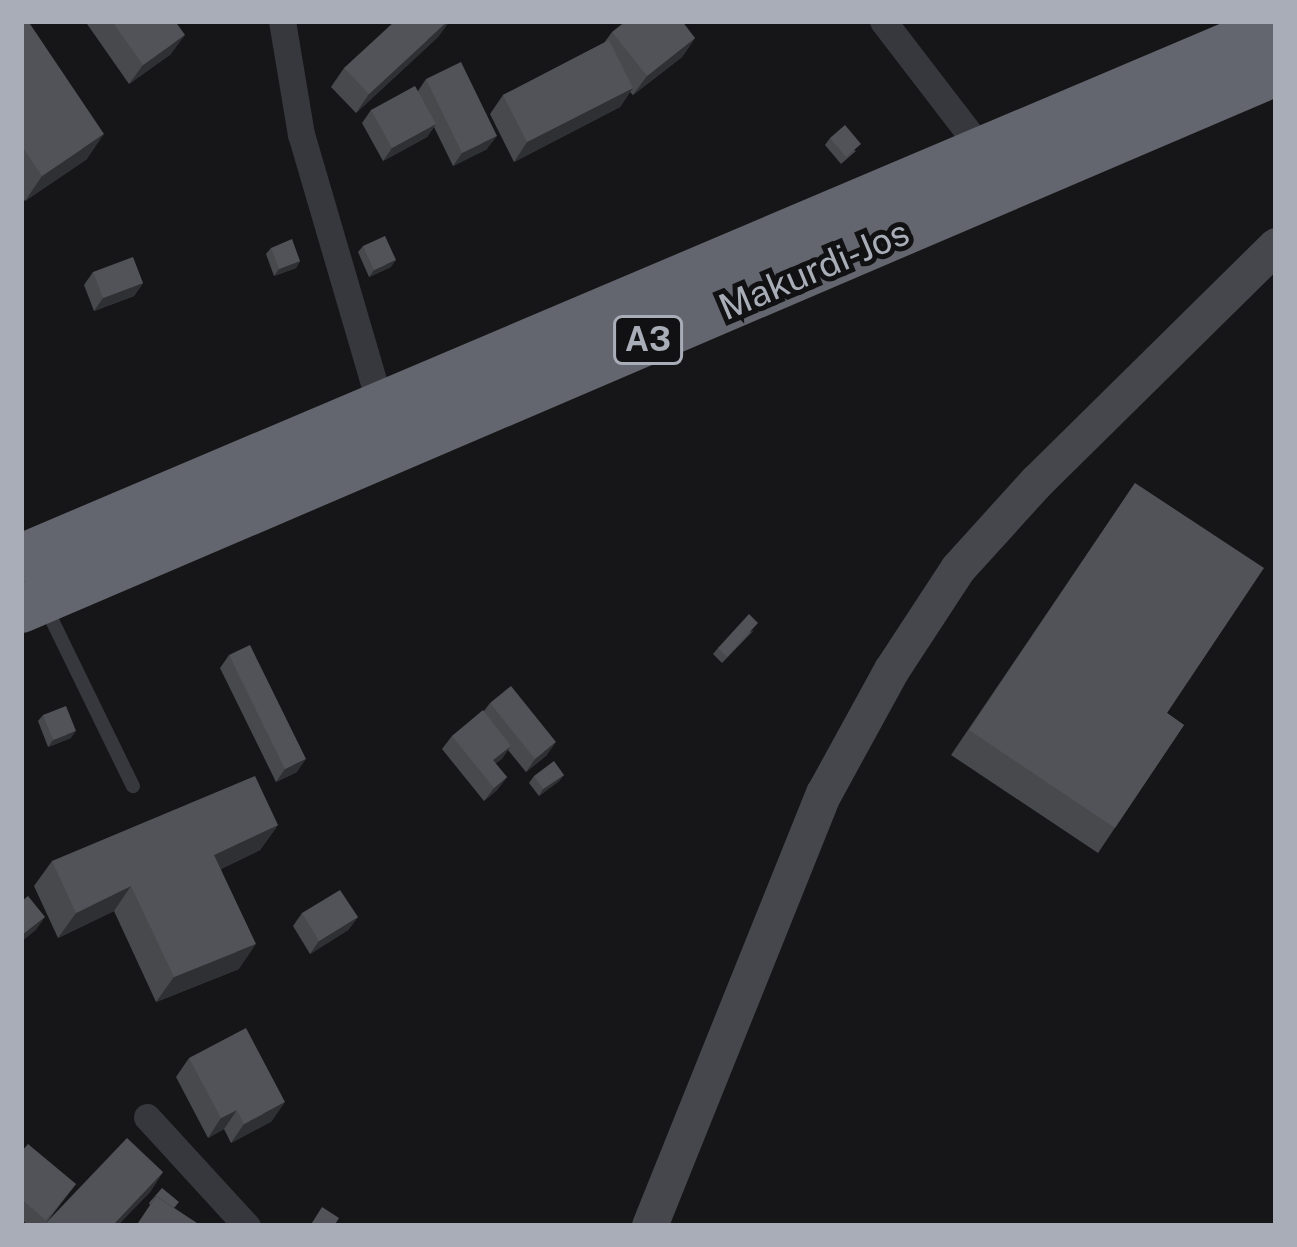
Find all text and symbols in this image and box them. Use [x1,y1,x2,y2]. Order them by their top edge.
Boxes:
street label: Makurdi-Jos [713,211,915,329]
road number: A3 [612,313,684,367]

